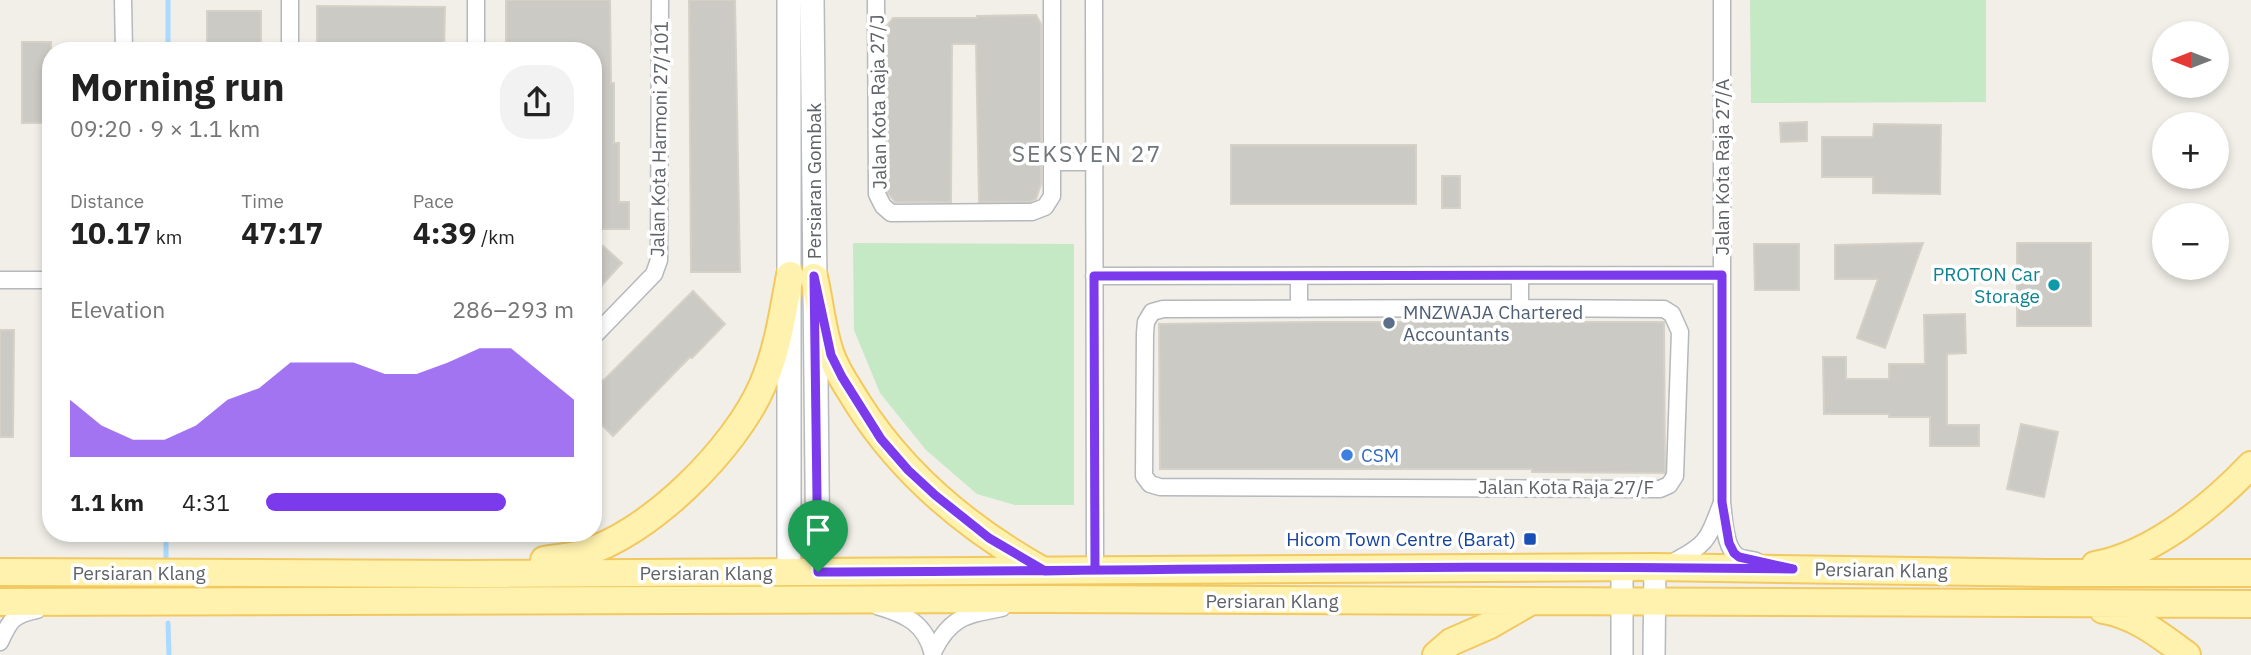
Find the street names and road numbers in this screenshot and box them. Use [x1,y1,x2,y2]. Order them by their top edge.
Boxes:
street label: Jalan Kota Raja 27/J [864,14,892,190]
street label: Jalan Kota Harmoni 27/101 [645,21,673,257]
street label: Jalan Kota Raja 27/A [1710,79,1734,255]
street label: Persiaran Gombak [802,103,826,259]
street label: Jalan Kota Raja 27/F [1478,475,1654,499]
street label: Persiaran Klang [1814,557,1948,583]
street label: Persiaran Klang [72,561,206,585]
street label: Persiaran Klang [639,561,773,585]
street label: Persiaran Klang [1205,589,1339,613]

